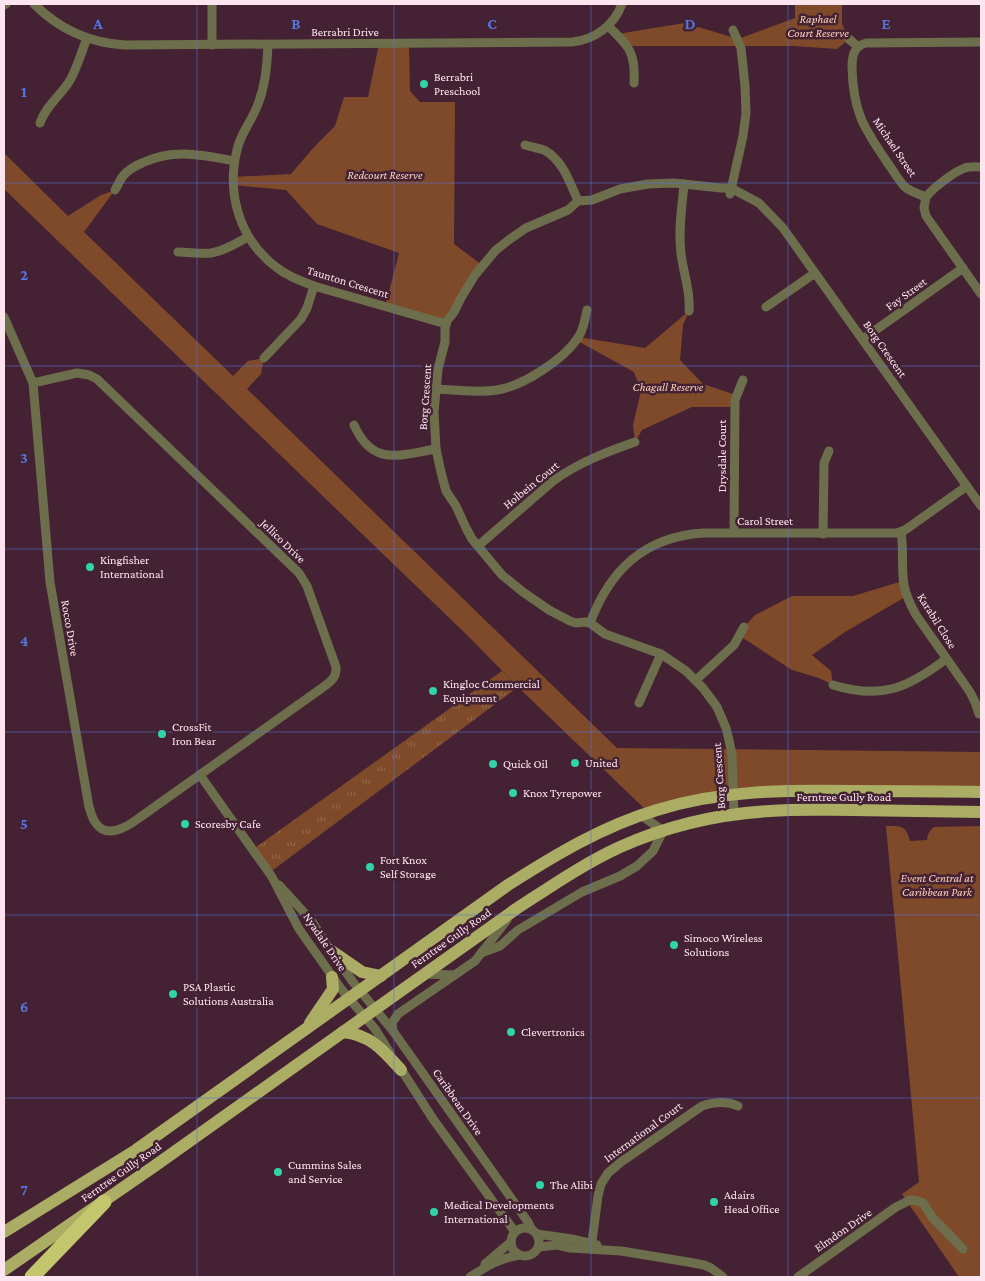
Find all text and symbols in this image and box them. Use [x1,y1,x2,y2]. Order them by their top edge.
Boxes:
park label: Raphael Court Reserve [787,12,849,40]
text: A [92,15,103,32]
text: B [291,15,301,32]
text: C [487,15,497,32]
text: D [684,15,696,32]
text: E [881,15,891,32]
street label: Berrabri Drive [311,25,379,39]
place label: Berrabri Preschool [434,70,480,98]
marker: Berrabri Preschool [418,78,430,90]
text: 1 [21,83,27,100]
street label: Michael Street [870,115,921,180]
park label: Redcourt Reserve [347,168,423,182]
street label: Taunton Crescent [305,263,392,301]
text: 2 [20,266,28,283]
street label: Fay Street [883,274,930,313]
street label: Borg Crescent [860,318,910,381]
street label: Borg Crescent [416,362,434,431]
park label: Chagall Reserve [633,380,704,394]
street label: Drysdale Court [715,419,729,492]
text: 3 [20,449,28,466]
street label: Holbein Court [500,458,563,512]
street label: Carol Street [737,514,794,528]
street label: Jellico Drive [257,515,309,566]
place label: Kingfisher International [100,553,164,581]
marker: Kingfisher International [84,561,96,573]
street label: Karabil Close [914,591,960,651]
street label: Rocco Drive [58,599,82,657]
text: 4 [20,632,29,649]
place label: Kingloc Commercial Equipment [443,677,540,705]
marker: Kingloc Commercial Equipment [427,685,439,697]
place label: CrossFit Iron Bear [172,720,217,748]
marker: CrossFit Iron Bear [156,728,168,740]
street label: Borg Crescent [710,741,728,810]
place label: United [585,756,619,770]
place label: Quick Oil [503,757,548,771]
marker: United [569,757,581,769]
marker: Quick Oil [487,758,499,770]
place label: Knox Tyrepower [523,786,603,800]
marker: Knox Tyrepower [507,787,519,799]
street label: Ferntree Gully Road [797,790,892,804]
text: 5 [20,815,28,832]
place label: Scoresby Cafe [195,817,261,831]
marker: Scoresby Cafe [179,818,191,830]
place label: Fort Knox Self Storage [380,853,436,881]
marker: Fort Knox Self Storage [364,861,376,873]
park label: Event Central at Caribbean Park [901,871,974,899]
street label: Ferntree Gully Road [408,905,494,971]
street label: Nyadale Drive [300,910,350,974]
place label: Simoco Wireless Solutions [684,931,763,959]
marker: Simoco Wireless Solutions [668,939,680,951]
place label: PSA Plastic Solutions Australia [183,980,274,1008]
marker: PSA Plastic Solutions Australia [167,988,179,1000]
text: 6 [20,998,28,1015]
place label: Clevertronics [521,1025,585,1039]
marker: Clevertronics [505,1026,517,1038]
street label: Caribbean Drive [430,1066,486,1138]
street label: International Court [601,1098,686,1165]
street label: Ferntree Gully Road [78,1139,164,1205]
place label: Cummins Sales and Service [288,1158,362,1186]
marker: Cummins Sales and Service [272,1166,284,1178]
place label: The Alibi [550,1178,593,1192]
marker: The Alibi [534,1179,546,1191]
text: 7 [20,1181,28,1198]
place label: Adairs Head Office [724,1188,779,1216]
marker: Adairs Head Office [708,1196,720,1208]
place label: Medical Developments International [444,1198,554,1226]
street label: Elmdon Drive [812,1205,874,1255]
marker: Medical Developments International [428,1206,440,1218]

